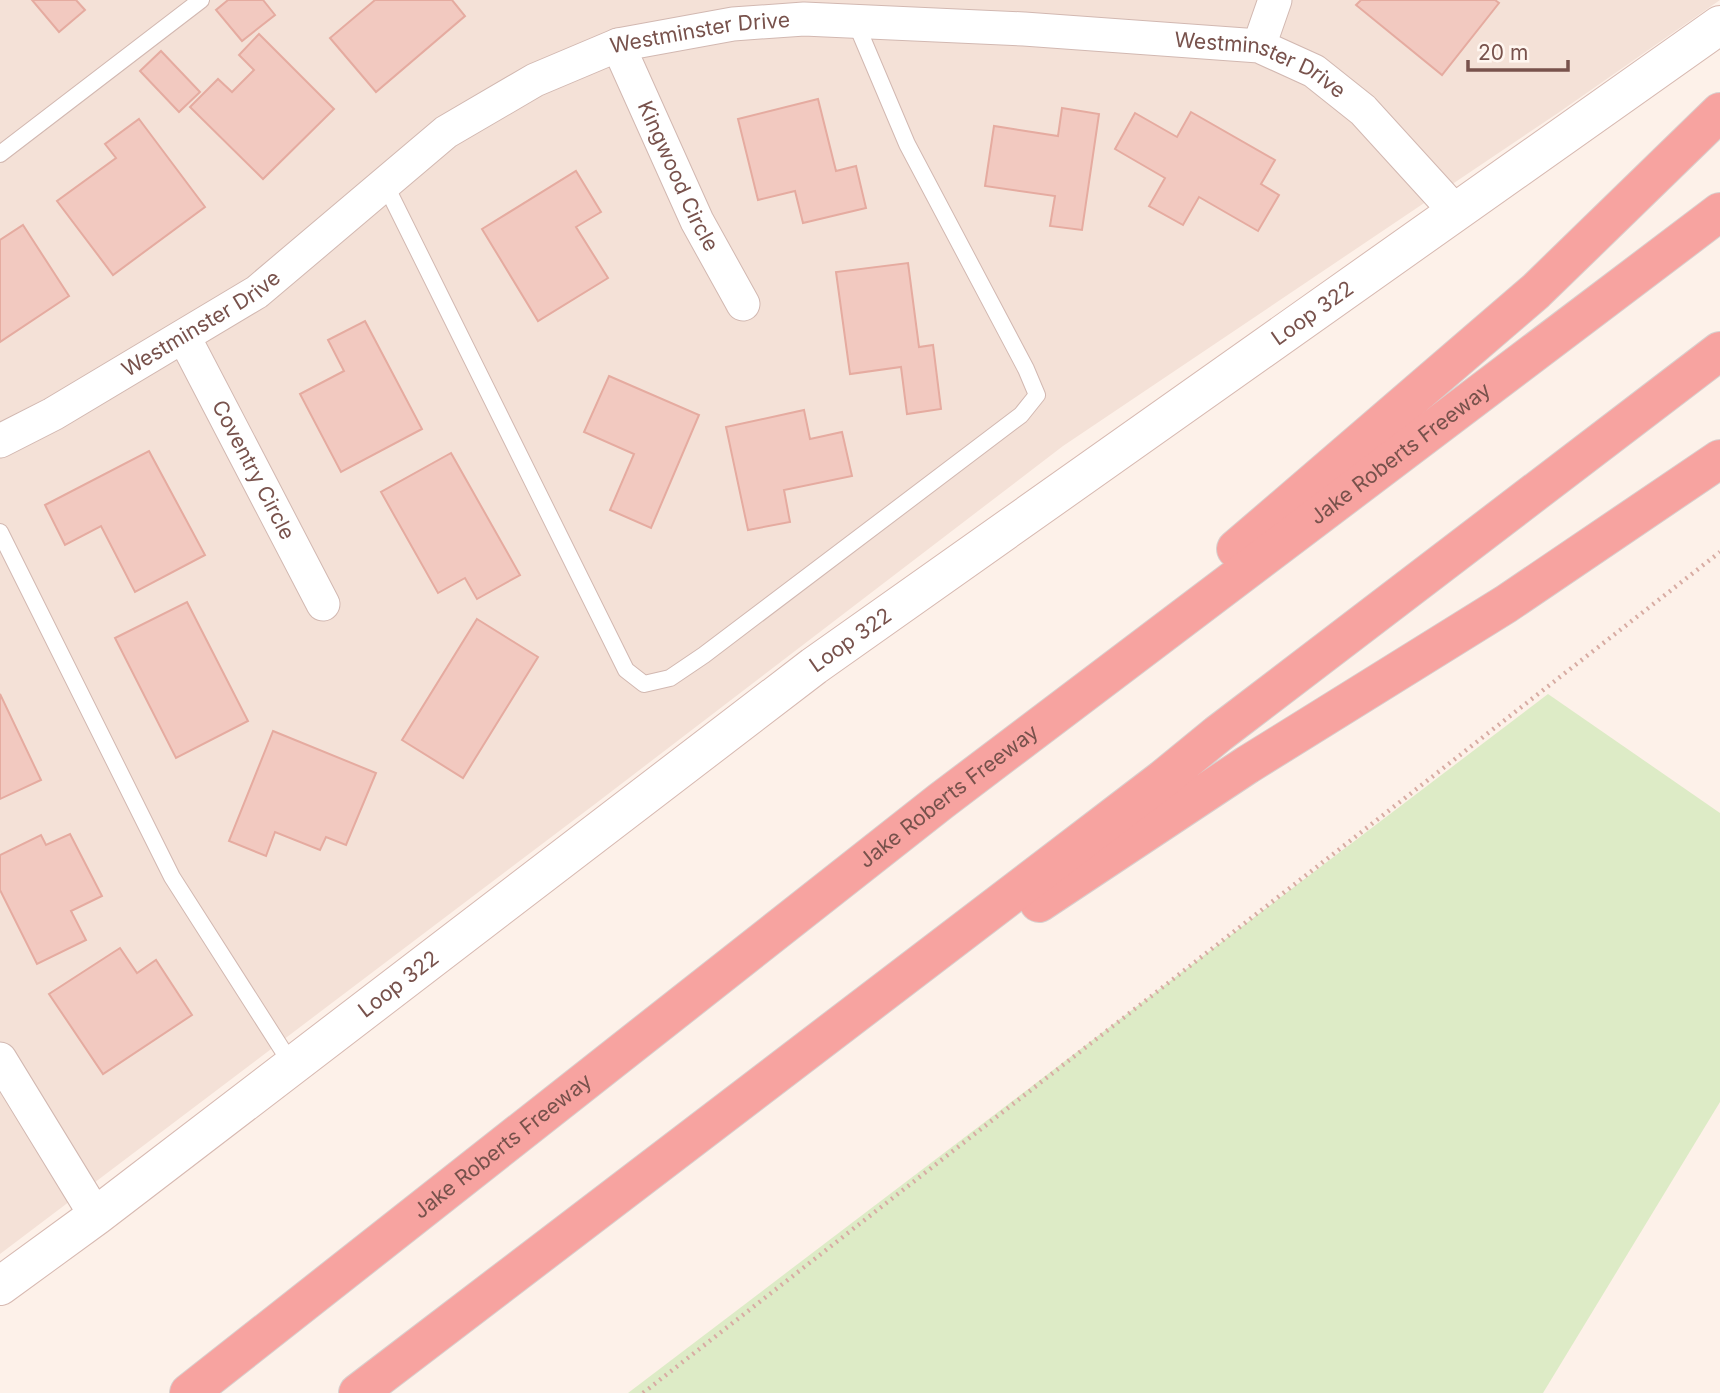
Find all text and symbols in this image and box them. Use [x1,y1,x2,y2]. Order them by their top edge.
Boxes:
street label: Westminster Drive [608,7,791,58]
street label: Westminster Drive [1174,27,1351,103]
scale bar [1468,28,1568,72]
text: 20 m [1478,40,1528,65]
street label: Kingwood Circle [633,97,724,255]
street label: Westminster Drive [117,265,285,382]
street label: Loop 322 [1267,275,1358,350]
street label: Jake Roberts Freeway [1305,377,1495,530]
street label: Coventry Circle [207,396,300,544]
street label: Loop 322 [804,602,896,677]
street label: Jake Roberts Freeway [854,719,1043,873]
street label: Loop 322 [353,945,443,1022]
street label: Jake Roberts Freeway [408,1068,596,1224]

